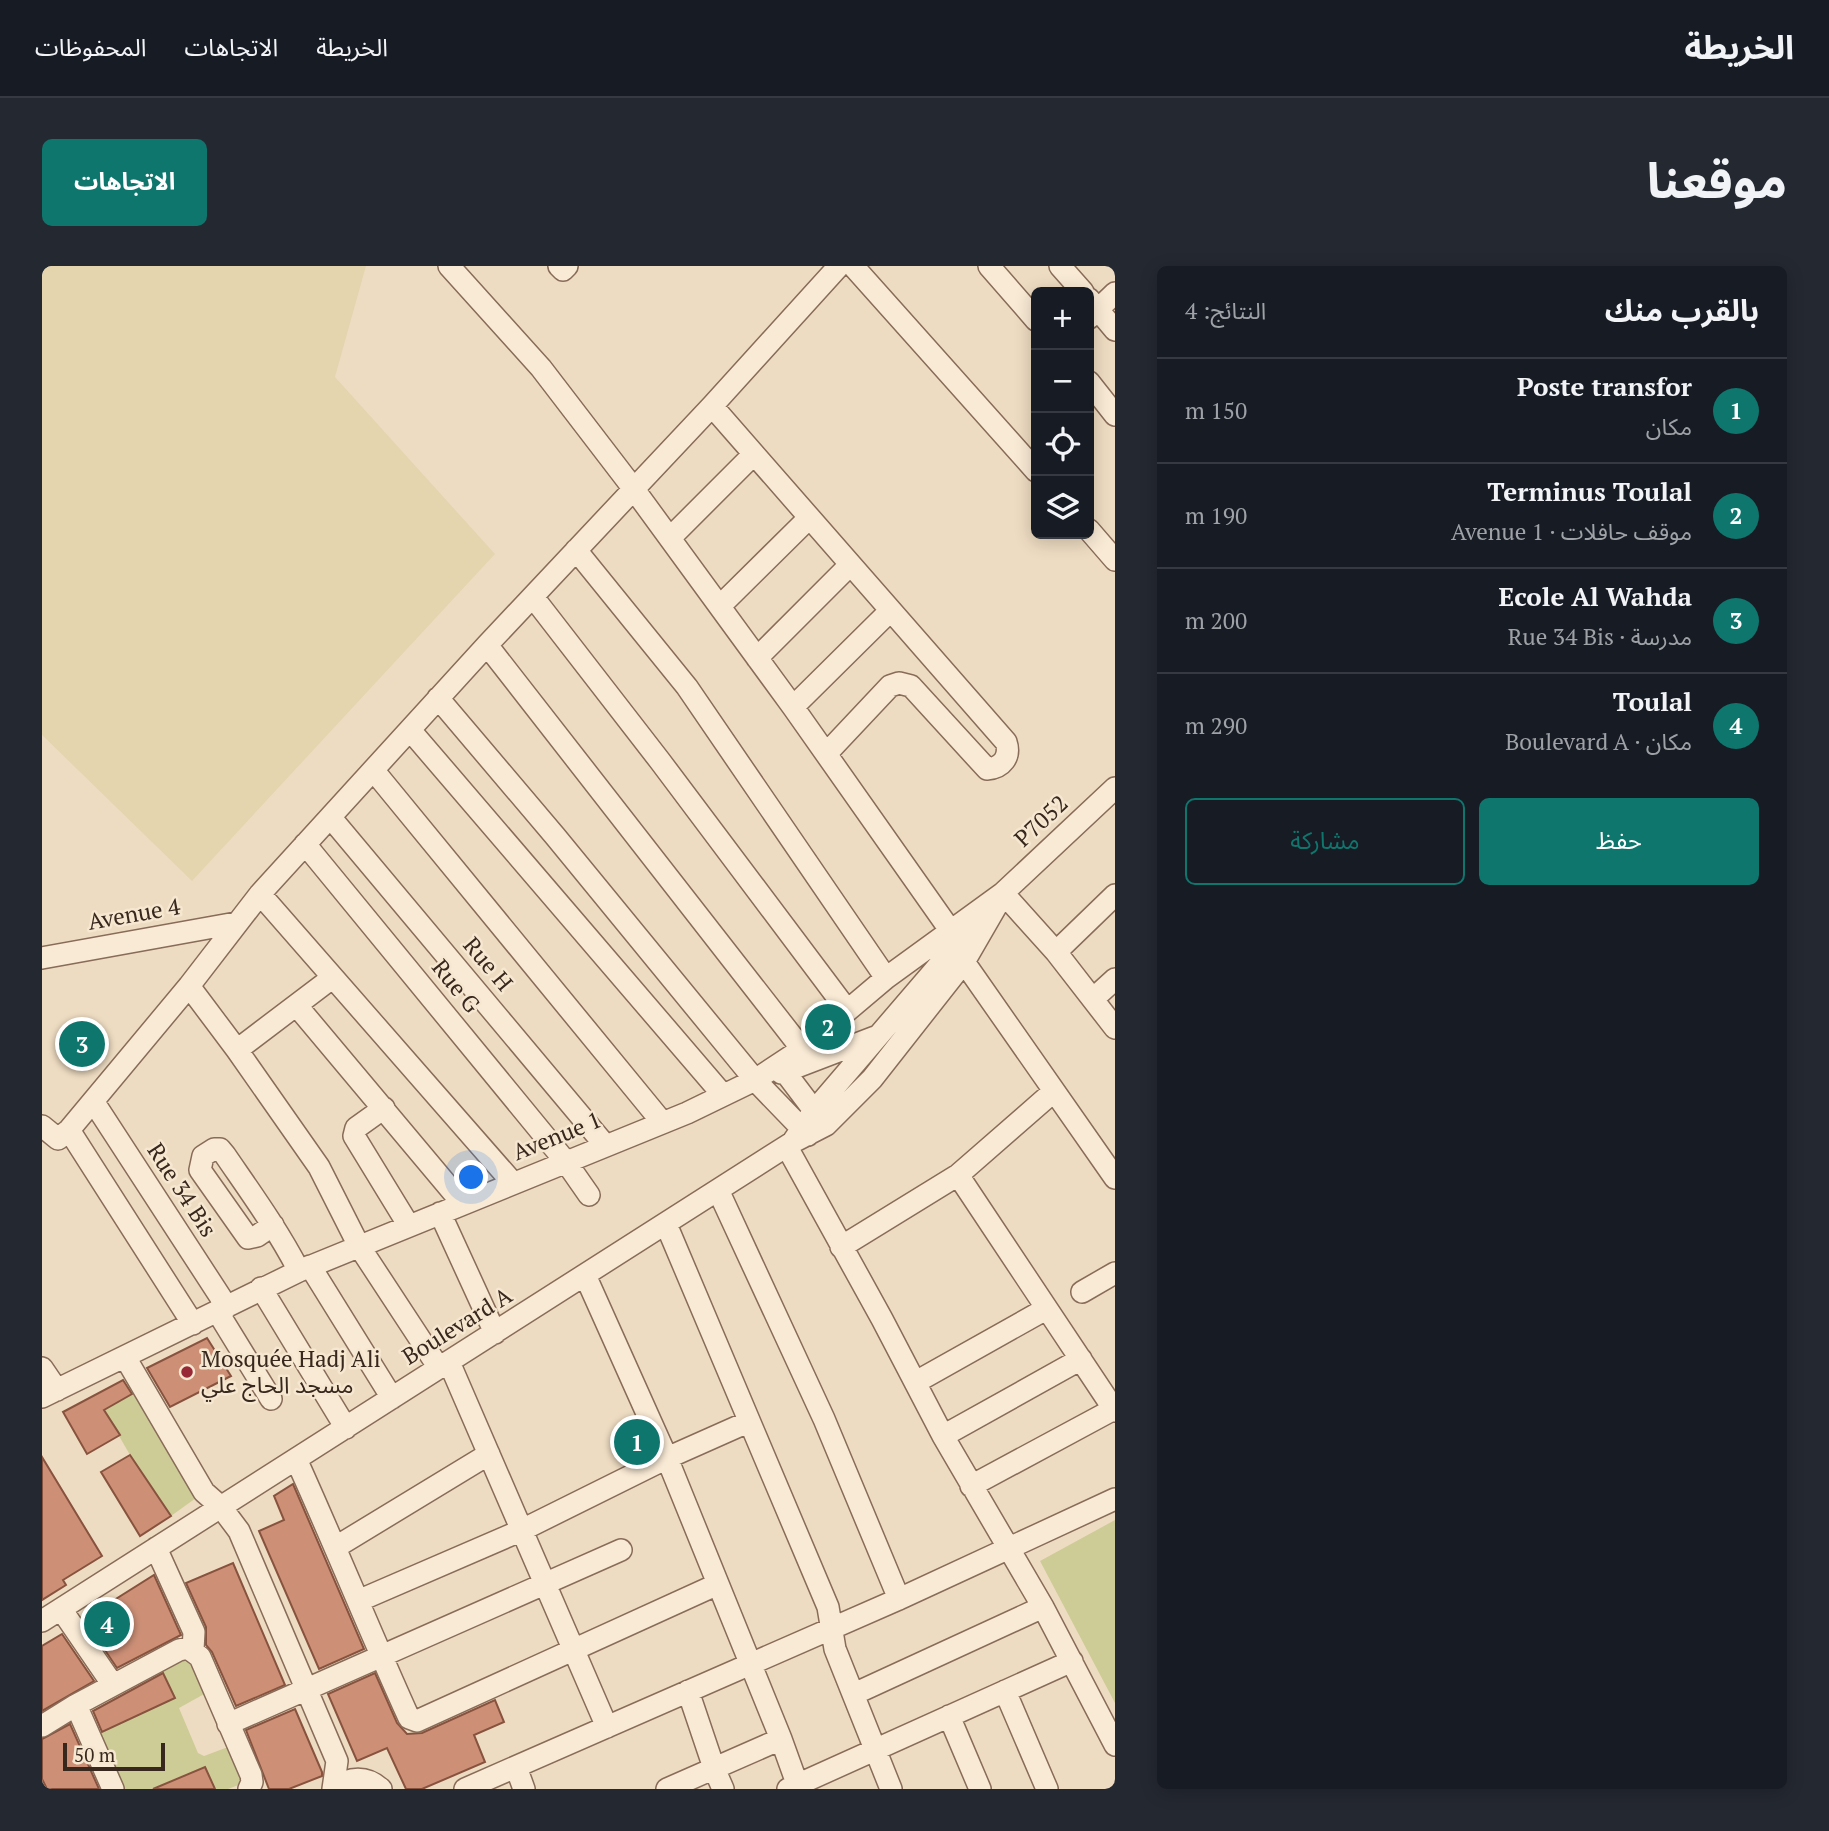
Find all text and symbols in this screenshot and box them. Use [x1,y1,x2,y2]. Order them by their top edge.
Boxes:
text: الخريطة [1684,25,1794,68]
text: المحفوظات [35,31,146,63]
text: الاتجاهات [184,31,278,63]
text: الخريطة [316,31,388,63]
button: الاتجاهات [42,139,207,226]
text: موقعنا [1647,147,1787,212]
map controls [1031,287,1094,539]
button: + [1031,287,1094,350]
text: بالقرب منك [1605,290,1759,330]
text: النتائج: 4 [1185,295,1266,326]
button: − [1031,350,1094,413]
text: Poste transfor [1517,369,1692,403]
text: 150 m [1185,395,1247,426]
text: 1 [1730,395,1743,426]
text: مكان [1646,411,1692,442]
button: locate [1031,413,1094,476]
text: Terminus Toulal [1487,474,1692,508]
button: layers [1031,476,1094,539]
text: 190 m [1185,500,1247,531]
text: 2 [1730,500,1743,531]
text: موقف حافلات · Avenue 1 [1451,516,1692,547]
text: Ecole Al Wahda [1498,579,1692,613]
text: 200 m [1185,605,1247,636]
text: 3 [1730,605,1743,636]
text: مدرسة · Rue 34 Bis [1508,621,1692,652]
text: Toulal [1613,684,1692,718]
text: 290 m [1185,710,1247,741]
text: 4 [1730,710,1743,741]
text: مكان · Boulevard A [1505,726,1692,757]
street label: P7052 [1007,788,1074,853]
button: مشاركة [1185,798,1465,885]
button: حفظ [1479,798,1759,885]
street label: Avenue 4 [85,890,183,937]
street label: Rue H [457,930,520,997]
street label: Rue G [425,952,488,1019]
pin: 2 [805,1001,851,1053]
pin: 3 [59,1018,105,1070]
street label: Avenue 1 [508,1104,606,1167]
street label: Rue 34 Bis [141,1137,224,1243]
your location [454,1160,488,1194]
street label: Boulevard A [396,1279,518,1372]
place label: Mosquée Hadj Ali مسجد الحاج علي [201,1343,381,1402]
marker: Mosquée Hadj Ali مسجد الحاج علي [179,1364,195,1380]
pin: 1 [614,1416,660,1468]
pin: 4 [84,1598,130,1650]
scale bar [63,1740,164,1772]
text: 50 m [74,1742,115,1767]

